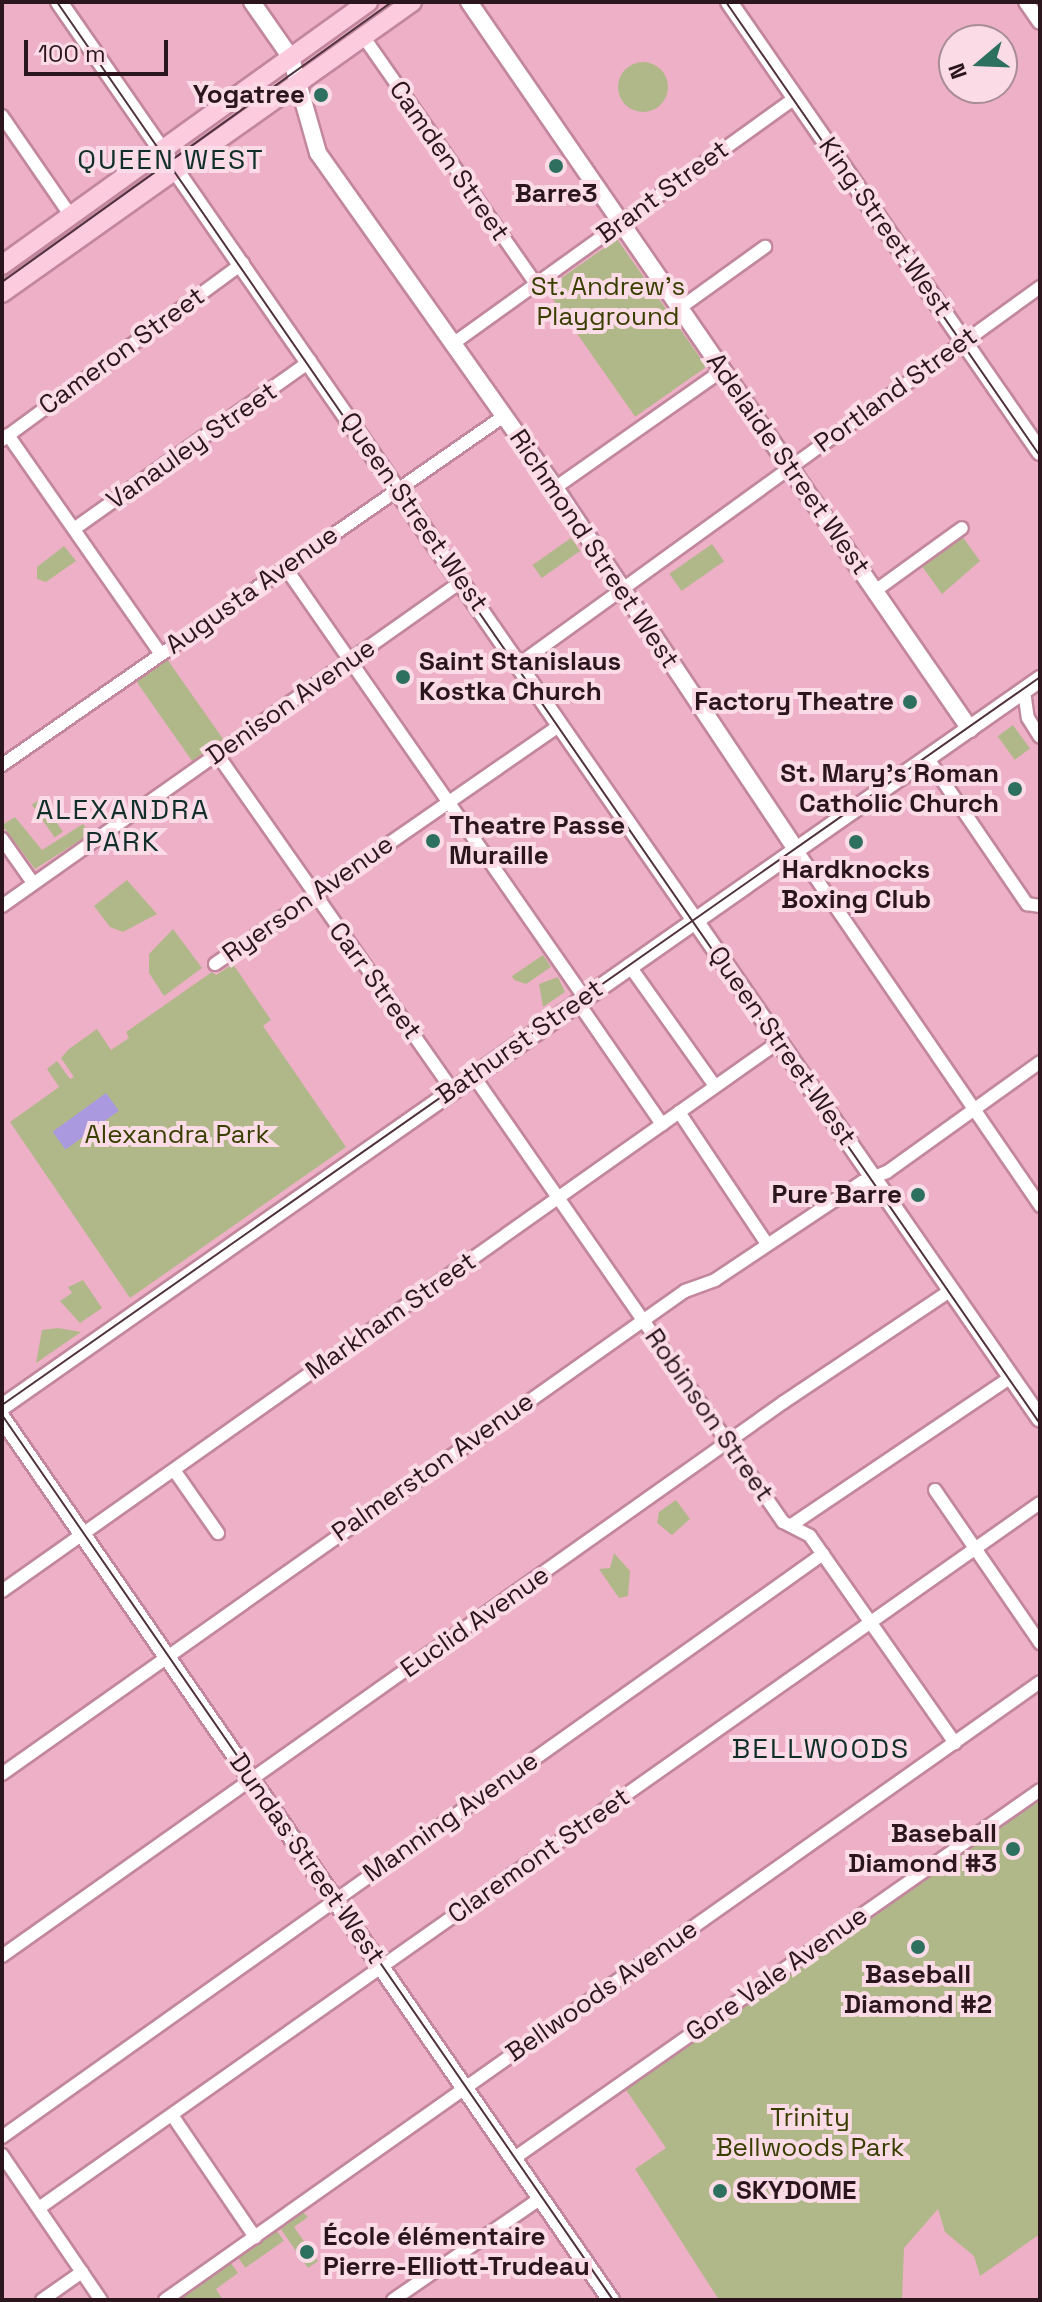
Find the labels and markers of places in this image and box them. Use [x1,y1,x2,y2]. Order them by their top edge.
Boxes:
place label: Yogatree [193,79,305,111]
marker: Yogatree [312,86,330,104]
marker: Barre3 [547,157,565,175]
place label: Barre3 [514,178,598,210]
place label: Saint Stanislaus Kostka Church [419,646,621,708]
marker: Saint Stanislaus Kostka Church [394,668,412,686]
place label: Factory Theatre [693,686,894,718]
marker: Factory Theatre [901,693,919,711]
place label: St. Mary's Roman Catholic Church [780,758,999,820]
marker: St. Mary's Roman Catholic Church [1006,780,1024,798]
place label: Theatre Passe Muraille [449,810,625,872]
marker: Theatre Passe Muraille [424,832,442,850]
marker: Hardknocks Boxing Club [847,833,865,851]
place label: Hardknocks Boxing Club [781,854,931,916]
place label: Pure Barre [771,1179,902,1211]
marker: Pure Barre [909,1186,927,1204]
place label: Baseball Diamond #3 [848,1818,997,1880]
marker: Baseball Diamond #3 [1004,1840,1022,1858]
marker: Baseball Diamond #2 [909,1938,927,1956]
place label: Baseball Diamond #2 [844,1959,992,2020]
place label: SKYDOME [736,2175,856,2207]
marker: SKYDOME [711,2182,729,2200]
place label: École élémentaire Pierre-Elliott-Trudeau [323,2221,590,2282]
marker: École élémentaire Pierre-Elliott-Trudeau [298,2243,316,2261]

